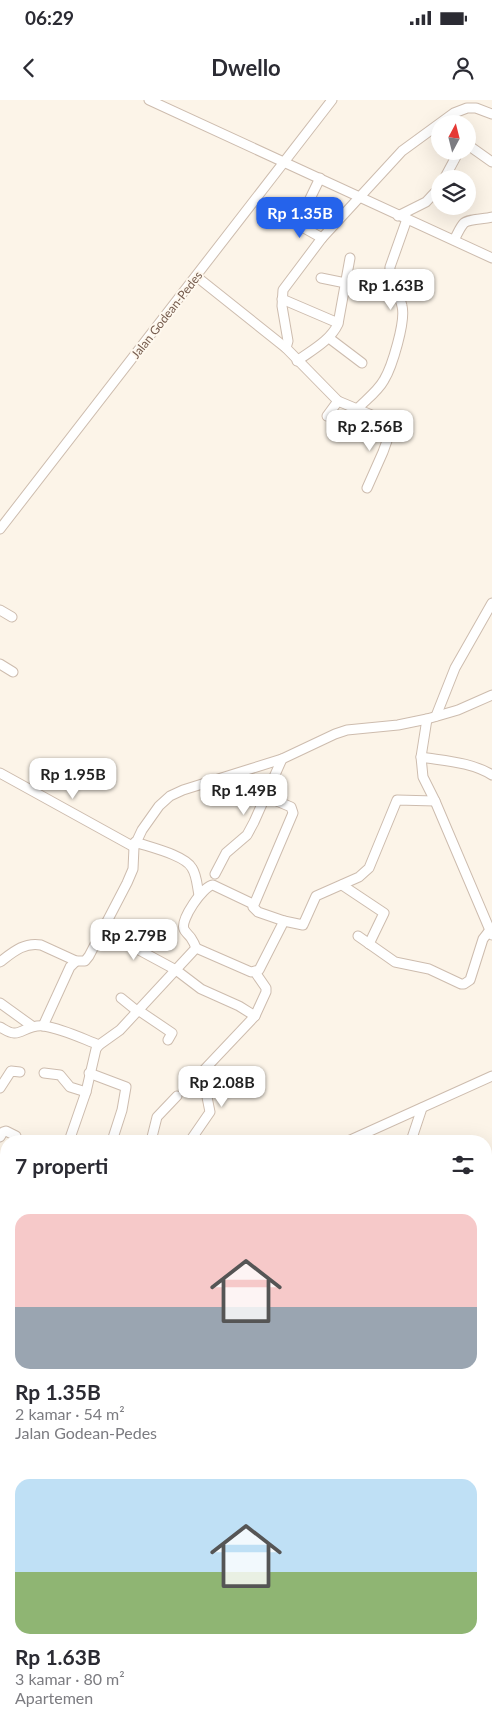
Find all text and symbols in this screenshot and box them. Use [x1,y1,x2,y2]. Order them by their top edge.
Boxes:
text: 06:29 [25,6,74,29]
icon: back [15,54,43,82]
text: Dwello [211,54,281,81]
icon: person [449,54,477,82]
north arrow [431,115,476,160]
map controls [431,115,476,215]
button: layers [431,170,476,215]
pin: Rp 1.35B [248,196,352,239]
text: Rp 1.35B [267,203,333,222]
street label: Jalan Godean-Pedes [128,268,205,361]
pin: Rp 1.63B [339,268,443,311]
text: Rp 1.63B [358,275,424,294]
pin: Rp 2.56B [318,410,422,452]
text: Rp 2.56B [337,416,403,435]
pin: Rp 1.95B [21,758,125,800]
text: Rp 1.95B [40,764,106,783]
pin: Rp 1.49B [192,774,296,816]
text: Rp 1.49B [211,780,277,799]
pin: Rp 2.79B [82,918,186,961]
text: Rp 2.79B [101,925,167,944]
pin: Rp 2.08B [170,1066,274,1108]
text: Rp 2.08B [189,1072,255,1091]
icon: filters [449,1151,477,1179]
text: 7 properti [15,1153,108,1178]
icon: home [201,1246,291,1336]
text: Rp 1.35B [15,1379,101,1404]
text: 2 kamar · 54 m² [15,1404,125,1423]
text: Jalan Godean-Pedes [15,1423,157,1442]
icon: home [201,1511,291,1601]
text: Rp 1.63B [15,1644,101,1669]
text: 3 kamar · 80 m² [15,1669,125,1688]
text: Apartemen [15,1688,93,1707]

